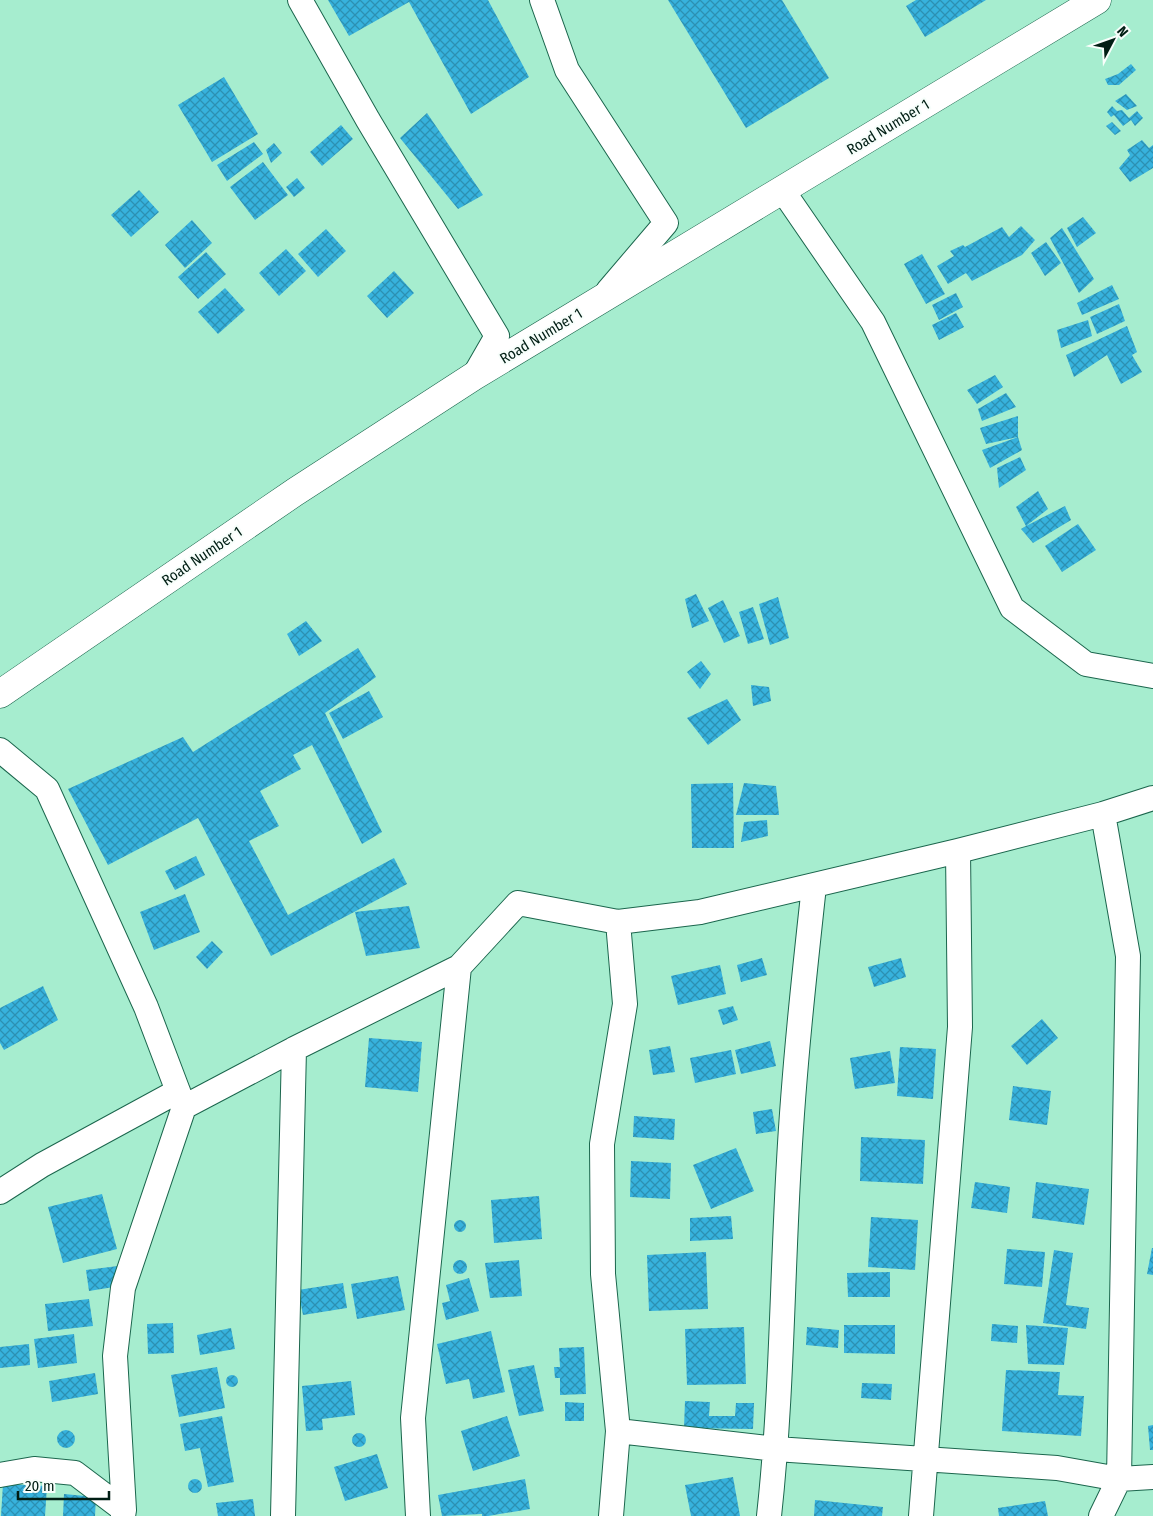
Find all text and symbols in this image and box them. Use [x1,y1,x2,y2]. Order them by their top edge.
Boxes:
north arrow [1088,15,1138,65]
text: N [1113,23,1132,41]
street label: Road Number 1 [843,95,933,159]
street label: Road Number 1 [496,304,586,368]
street label: Road Number 1 [158,523,246,589]
scale bar [18,1468,109,1500]
text: 20 m [25,1477,55,1495]

